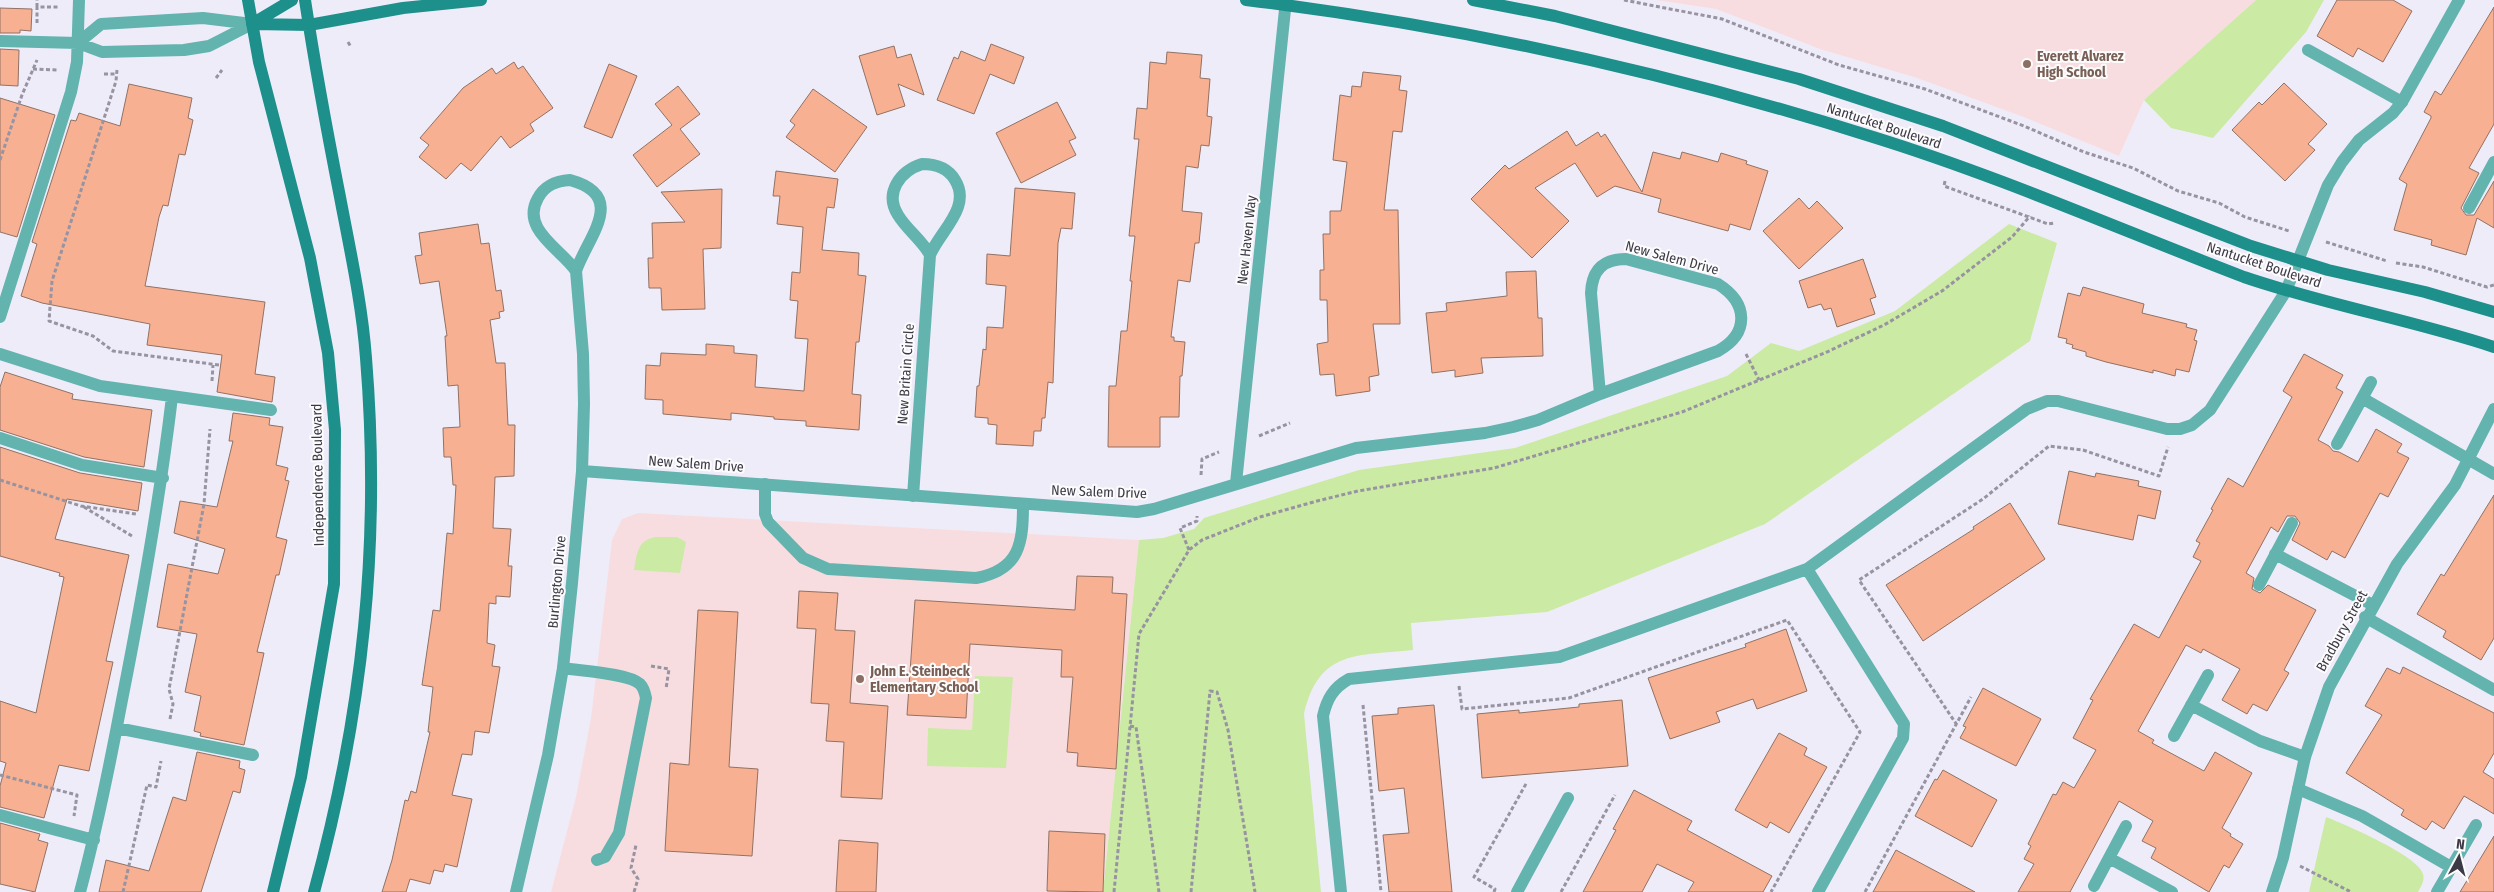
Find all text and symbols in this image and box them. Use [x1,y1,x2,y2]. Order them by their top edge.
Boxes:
place label: Everett Alvarez High School [2037,48,2124,81]
marker: Everett Alvarez High School [2021,58,2033,70]
street label: Nantucket Boulevard [1825,99,1943,153]
street label: New Haven Way [1234,194,1260,286]
street label: New Salem Drive [1624,237,1721,279]
street label: Nantucket Boulevard [2205,238,2323,292]
street label: New Britain Circle [894,323,918,425]
street label: Independence Boulevard [308,404,328,546]
street label: New Salem Drive [648,452,744,476]
street label: New Salem Drive [1051,482,1147,502]
street label: Burlington Drive [544,535,570,629]
street label: Bradbury Street [2313,587,2371,675]
place label: John E. Steinbeck Elementary School [869,663,979,696]
marker: John E. Steinbeck Elementary School [854,673,866,685]
north arrow [2434,832,2484,882]
text: N [2455,836,2466,854]

